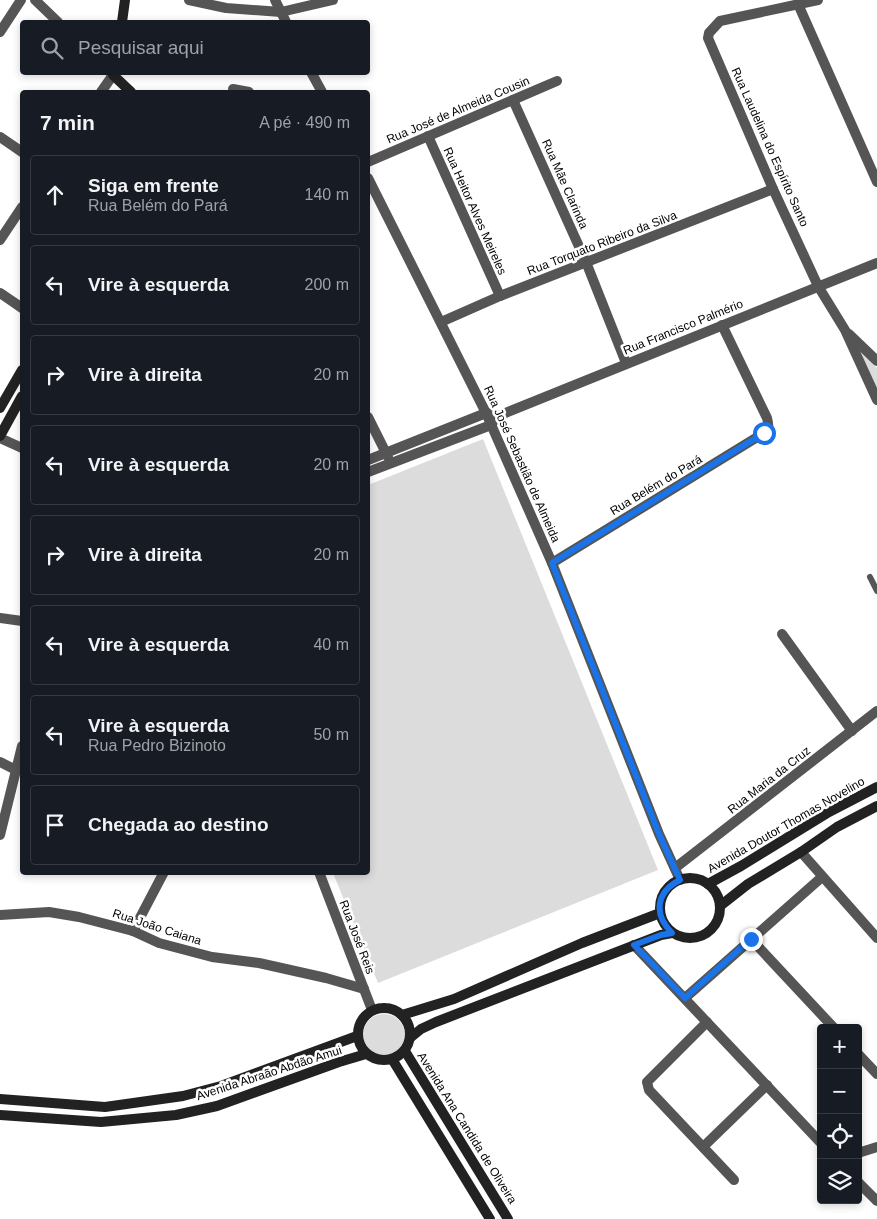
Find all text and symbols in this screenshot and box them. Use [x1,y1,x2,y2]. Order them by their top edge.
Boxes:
search box [20,20,370,75]
icon: search [38,34,66,62]
text: Pesquisar aqui [78,37,204,58]
street label: Rua Laudelina do Espírito Santo [728,65,812,229]
street label: Rua José de Almeida Cousin [384,73,532,147]
text: 7 min [40,111,95,134]
text: A pé · 490 m [259,114,350,131]
street label: Rua Mãe Clarinda [539,137,591,231]
street label: Rua Heitor Alves Meireles [441,145,509,277]
text: Siga em frente [88,175,219,196]
icon: ahead [41,181,69,209]
text: 140 m [305,186,349,203]
text: Rua Belém do Pará [88,197,228,214]
street label: Rua Torquato Ribeiro da Silva [525,208,679,278]
icon: left [41,271,69,299]
text: Vire à esquerda [88,274,229,295]
text: 200 m [305,276,349,293]
street label: Rua Francisco Palmério [621,296,745,357]
icon: right [41,361,69,389]
text: Vire à direita [88,364,202,385]
text: 20 m [313,366,349,383]
street label: Rua José Sebastião de Almeida [481,383,563,545]
route start [753,422,776,445]
icon: left [41,451,69,479]
street label: Rua Belém do Pará [608,452,705,518]
text: Vire à esquerda [88,454,229,475]
text: 20 m [313,456,349,473]
icon: right [41,541,69,569]
text: Vire à direita [88,544,202,565]
text: 20 m [313,546,349,563]
icon: left [41,631,69,659]
text: Vire à esquerda [88,634,229,655]
text: 40 m [313,636,349,653]
text: Vire à esquerda [88,715,229,736]
icon: left [41,721,69,749]
text: 50 m [313,726,349,743]
text: Rua Pedro Bizinoto [88,737,226,754]
street label: Rua Maria da Cruz [725,743,813,817]
street label: Avenida Doutor Thomas Novelino [705,774,867,876]
icon: arrive [41,811,69,839]
text: Chegada ao destino [88,814,269,835]
street label: Rua José Reis [336,898,378,976]
street label: Rua João Caiana [111,906,204,948]
route end [740,928,763,951]
map controls [817,1024,862,1204]
button: + [817,1024,862,1069]
street label: Avenida Abraão Abdão Amui [195,1043,343,1103]
street label: Avenida Ana Candida de Oliveira [414,1050,520,1207]
button: − [817,1069,862,1114]
button: locate [817,1114,862,1159]
button: layers [817,1159,862,1204]

